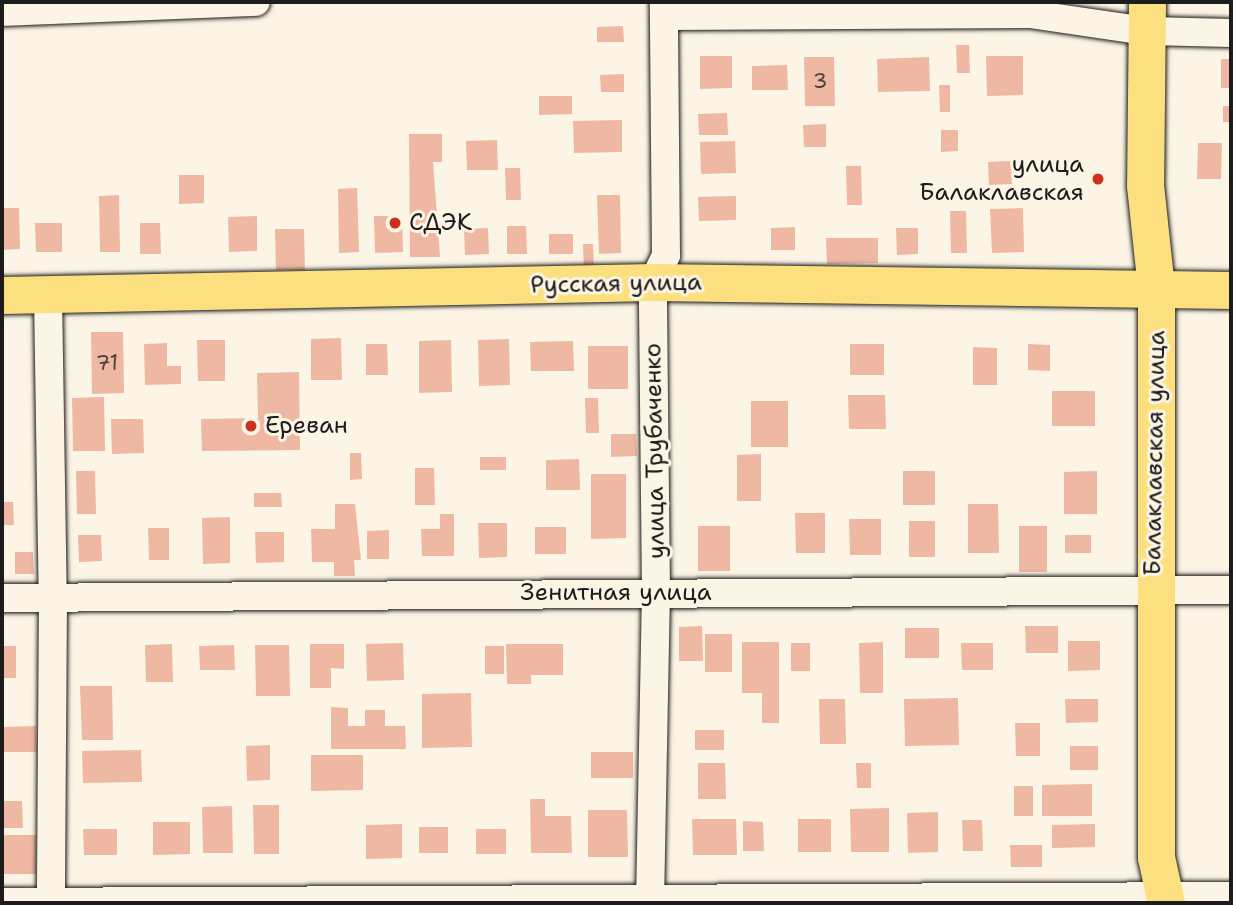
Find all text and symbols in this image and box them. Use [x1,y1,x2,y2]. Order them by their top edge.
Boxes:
house number: 3 [813,68,827,94]
place label: улица Балаклавская [919,151,1084,207]
marker: улица Балаклавская [1090,171,1106,187]
place label: СДЭК [409,209,472,237]
marker: СДЭК [387,215,403,231]
street label: Русская улица [530,268,702,300]
street label: Балаклавская улица [1138,330,1172,576]
street label: улица Трубаченко [639,343,671,559]
house number: 71 [96,350,118,376]
place label: Ереван [265,412,348,440]
marker: Ереван [243,418,259,434]
street label: Зенитная улица [520,579,712,607]

